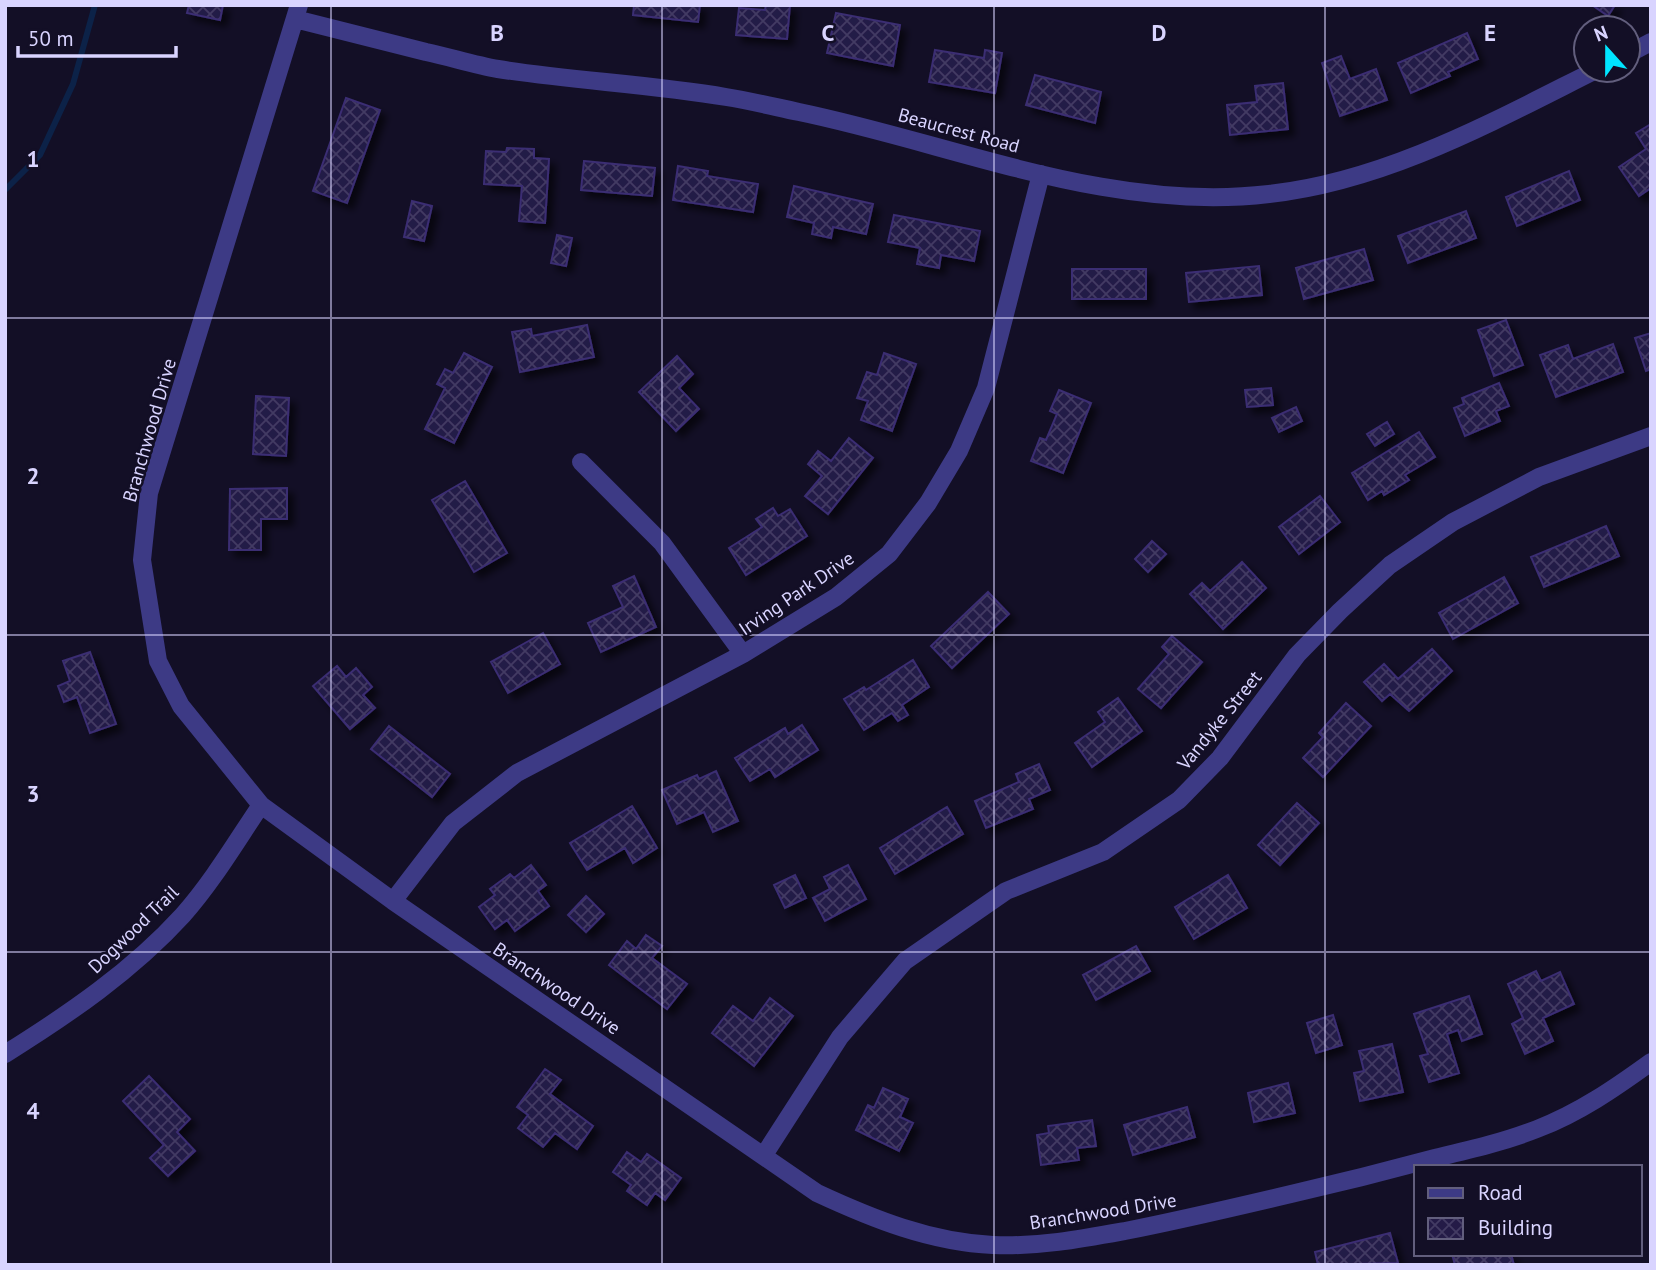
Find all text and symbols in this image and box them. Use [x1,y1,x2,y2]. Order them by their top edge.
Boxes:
scale bar [18,14,175,58]
north arrow [1572,14,1642,84]
text: B [490,18,504,47]
text: C [822,18,835,47]
text: D [1152,18,1166,47]
text: E [1484,18,1496,47]
text: N [1591,20,1611,47]
text: 50 m [28,25,74,52]
street label: Beaucrest Road [896,102,1022,158]
text: 1 [26,144,40,173]
street label: Branchwood Drive [117,355,181,505]
text: 2 [26,461,40,490]
street label: Irving Park Drive [734,546,858,640]
street label: Vandyke Street [1171,665,1267,775]
text: 3 [26,779,40,808]
street label: Dogwood Trail [83,880,184,978]
street label: Branchwood Drive [489,937,625,1039]
text: 4 [26,1096,40,1125]
legend [1414,1165,1642,1256]
text: Road [1478,1179,1522,1206]
street label: Branchwood Drive [1028,1188,1178,1234]
text: Building [1478,1214,1553,1241]

